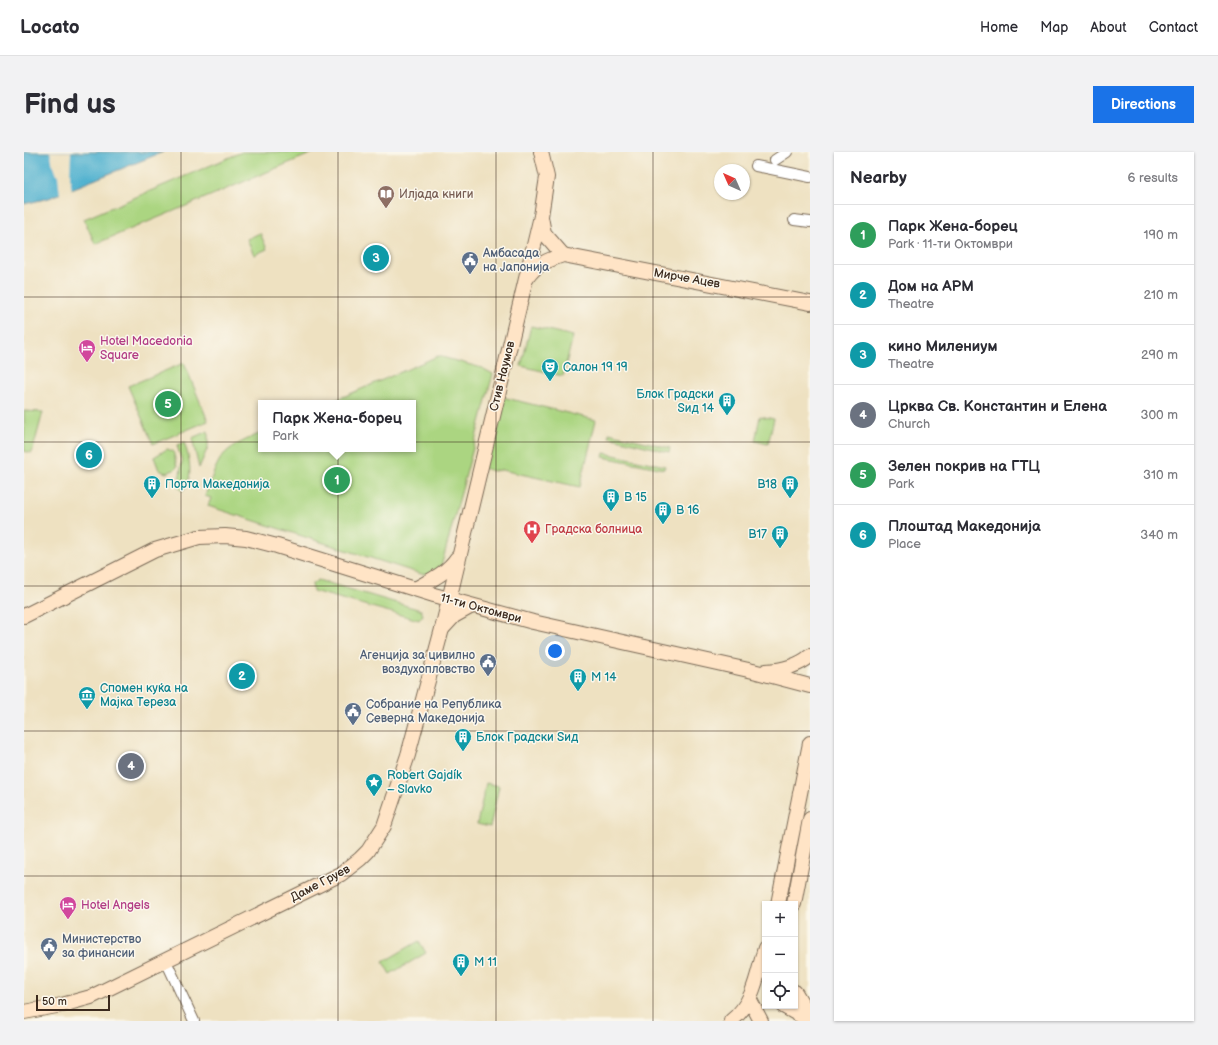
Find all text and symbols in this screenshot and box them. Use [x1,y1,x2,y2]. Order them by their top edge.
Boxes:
text: Locato [20,16,80,39]
text: Home [980,19,1018,36]
text: Map [1040,19,1068,36]
text: About [1090,19,1127,36]
text: Contact [1149,19,1198,36]
button: Directions [1093,86,1194,123]
text: Find us [24,88,116,121]
north arrow [714,164,750,200]
text: Nearby [850,168,907,188]
text: 6 results [1128,170,1178,186]
library icon: Илјада книги [376,184,396,209]
place label: Илјада книги [399,187,473,202]
text: Парк Жена-борец [888,217,1018,236]
text: 1 [860,227,866,243]
text: 190 m [1144,227,1178,243]
text: Park · 11-ти Октомври [888,236,1013,252]
pin: 3 [363,243,389,273]
place label: Амбасада на Јапонија [482,246,549,275]
public building icon: Амбасада на Јапонија [460,250,480,275]
street label: Мирче Ацев [653,265,722,292]
text: Дом на АРМ [888,277,974,296]
text: 2 [859,287,867,303]
text: 210 m [1144,287,1178,303]
text: Theatre [888,296,934,312]
place label: Hotel Macedonia Square [100,334,193,363]
text: кино Милениум [888,337,998,356]
hotel icon: Hotel Macedonia Square [77,338,97,363]
street label: Стив Наумов [487,339,519,413]
text: 3 [859,347,867,363]
text: 290 m [1141,347,1178,363]
text: Theatre [888,356,934,372]
theatre icon: Салон 19 19 [540,357,560,382]
place label: Салон 19 19 [563,360,628,375]
place label: Блок Градски Sид 14 [636,387,715,416]
pin: 5 [155,389,181,419]
building icon: Блок Градски Sид 14 [717,391,737,416]
text: Црква Св. Константин и Елена [888,397,1107,416]
popup [258,400,416,452]
text: 4 [859,407,867,423]
text: 300 m [1140,407,1178,423]
text: Парк Жена-борец [272,409,402,428]
text: Church [888,416,930,432]
text: Park [272,428,298,444]
pin: 6 [76,440,102,470]
text: Зелен покрив на ГТЦ [888,457,1040,476]
pin: 1 [324,465,350,495]
text: 5 [859,467,867,483]
text: 310 m [1143,467,1178,483]
building icon: Порта Македонија [142,474,162,499]
building icon: B18 [780,474,800,499]
text: Park [888,476,914,492]
place label: Порта Македонија [165,477,270,492]
place label: B18 [757,477,777,492]
building icon: B 15 [601,487,621,512]
place label: B 15 [624,490,647,505]
building icon: B 16 [653,500,673,525]
place label: B 16 [676,503,699,518]
text: Плоштад Македонија [888,517,1041,536]
hospital icon: Градска болница [522,519,542,544]
place label: Градска болница [545,522,642,537]
building icon: B17 [770,524,790,549]
place label: B17 [748,527,767,542]
text: 6 [859,527,867,543]
text: 340 m [1140,527,1178,543]
text: Place [888,536,921,552]
street label: 11-ти Октомври [439,590,523,627]
your location [545,641,565,661]
place label: Агенција за цивилно воздухопловство [359,648,475,677]
public building icon: Агенција за цивилно воздухопловство [478,652,498,677]
pin: 2 [229,661,255,691]
building icon: M 14 [568,667,588,692]
place label: M 14 [591,670,617,685]
place label: Спомен куќа на Мајка Тереза [100,681,188,710]
museum icon: Спомен куќа на Мајка Тереза [77,685,97,710]
place label: Собрание на Република Северна Македонија [366,697,501,726]
public building icon: Собрание на Република Северна Македонија [343,701,363,726]
building icon: Блок Градски Sид [453,727,473,752]
place label: Блок Градски Sид [476,730,579,745]
pin: 4 [118,751,144,781]
place label: Robert Gajdík – Slavko [387,768,462,797]
place icon: Robert Gajdík – Slavko [364,772,384,797]
street label: Даме Груев [288,861,353,905]
hotel icon: Hotel Angels [58,895,78,920]
place label: Hotel Angels [81,898,150,913]
map controls [762,901,798,1009]
button: + [762,901,798,937]
place label: Министерство за финансии [62,932,141,961]
public building icon: Министерство за финансии [39,936,59,961]
button: − [762,937,798,973]
building icon: M 11 [451,952,471,977]
place label: M 11 [474,955,497,970]
button: locate [762,973,798,1009]
scale bar [36,993,110,1012]
text: 50 m [42,995,67,1008]

